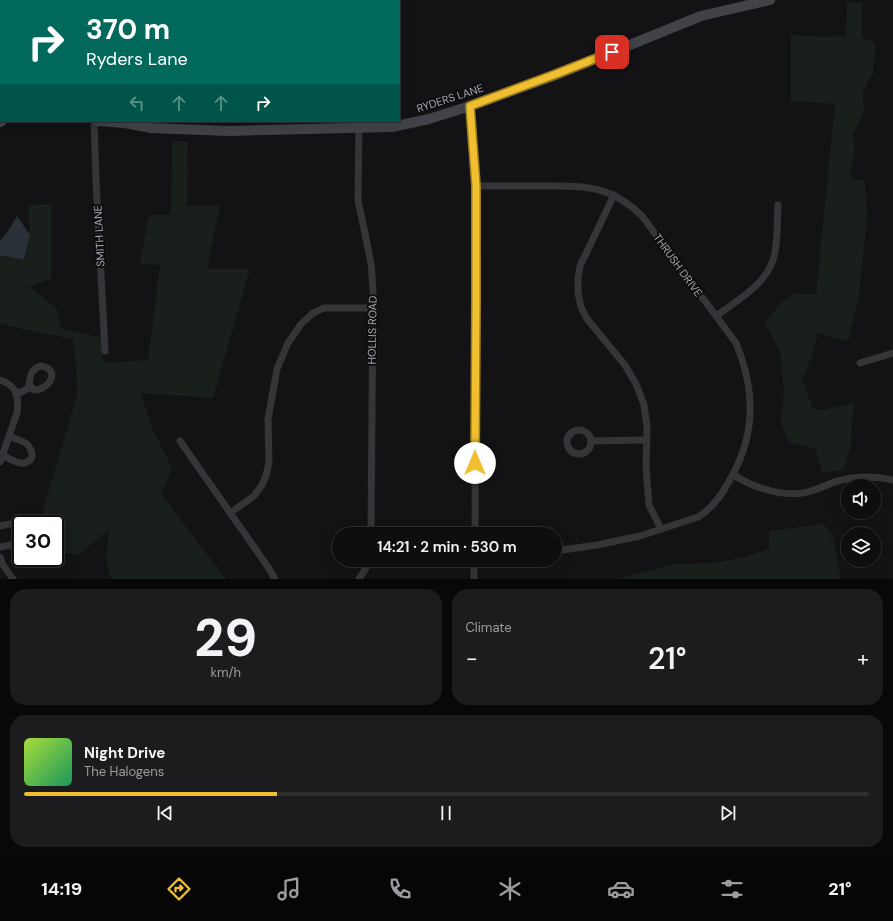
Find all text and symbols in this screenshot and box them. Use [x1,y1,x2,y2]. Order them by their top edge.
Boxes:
text: 370 m [86,11,170,48]
icon: right [20,16,72,68]
pin [595,35,629,69]
icon: arrive [601,41,623,63]
text: Ryders Lane [86,47,188,71]
street label: RYDERS LANE [415,81,485,115]
icon: left [126,92,148,114]
icon: ahead [168,92,190,114]
icon: ahead [210,92,232,114]
icon: right [252,92,274,114]
street label: SMITH LANE [90,205,108,267]
street label: THRUSH DRIVE [650,231,706,299]
street label: HOLLIS ROAD [364,295,380,365]
position arrow [454,442,496,484]
map controls [841,479,881,567]
button: sound [841,479,881,519]
speed limit sign: 30 [12,515,64,567]
button: layers [841,527,881,567]
text: 14:21 · 2 min · 530 m [377,537,517,557]
text: 29 [194,604,257,672]
text: Climate [466,619,512,636]
text: 21° [648,639,686,678]
text: − [466,644,478,673]
text: + [857,644,869,673]
text: km/h [210,664,241,681]
text: Night Drive [84,743,165,763]
text: The Halogens [84,763,164,780]
icon: previous [154,802,176,824]
icon: pause [435,802,457,824]
icon: next [717,802,739,824]
icon: directions [165,875,193,903]
icon: music [275,875,303,903]
icon: phone [386,875,414,903]
icon: climate [496,875,524,903]
icon: car [607,875,635,903]
icon: filters [718,875,746,903]
text: 14:19 [41,877,82,901]
text: 21° [828,877,852,901]

